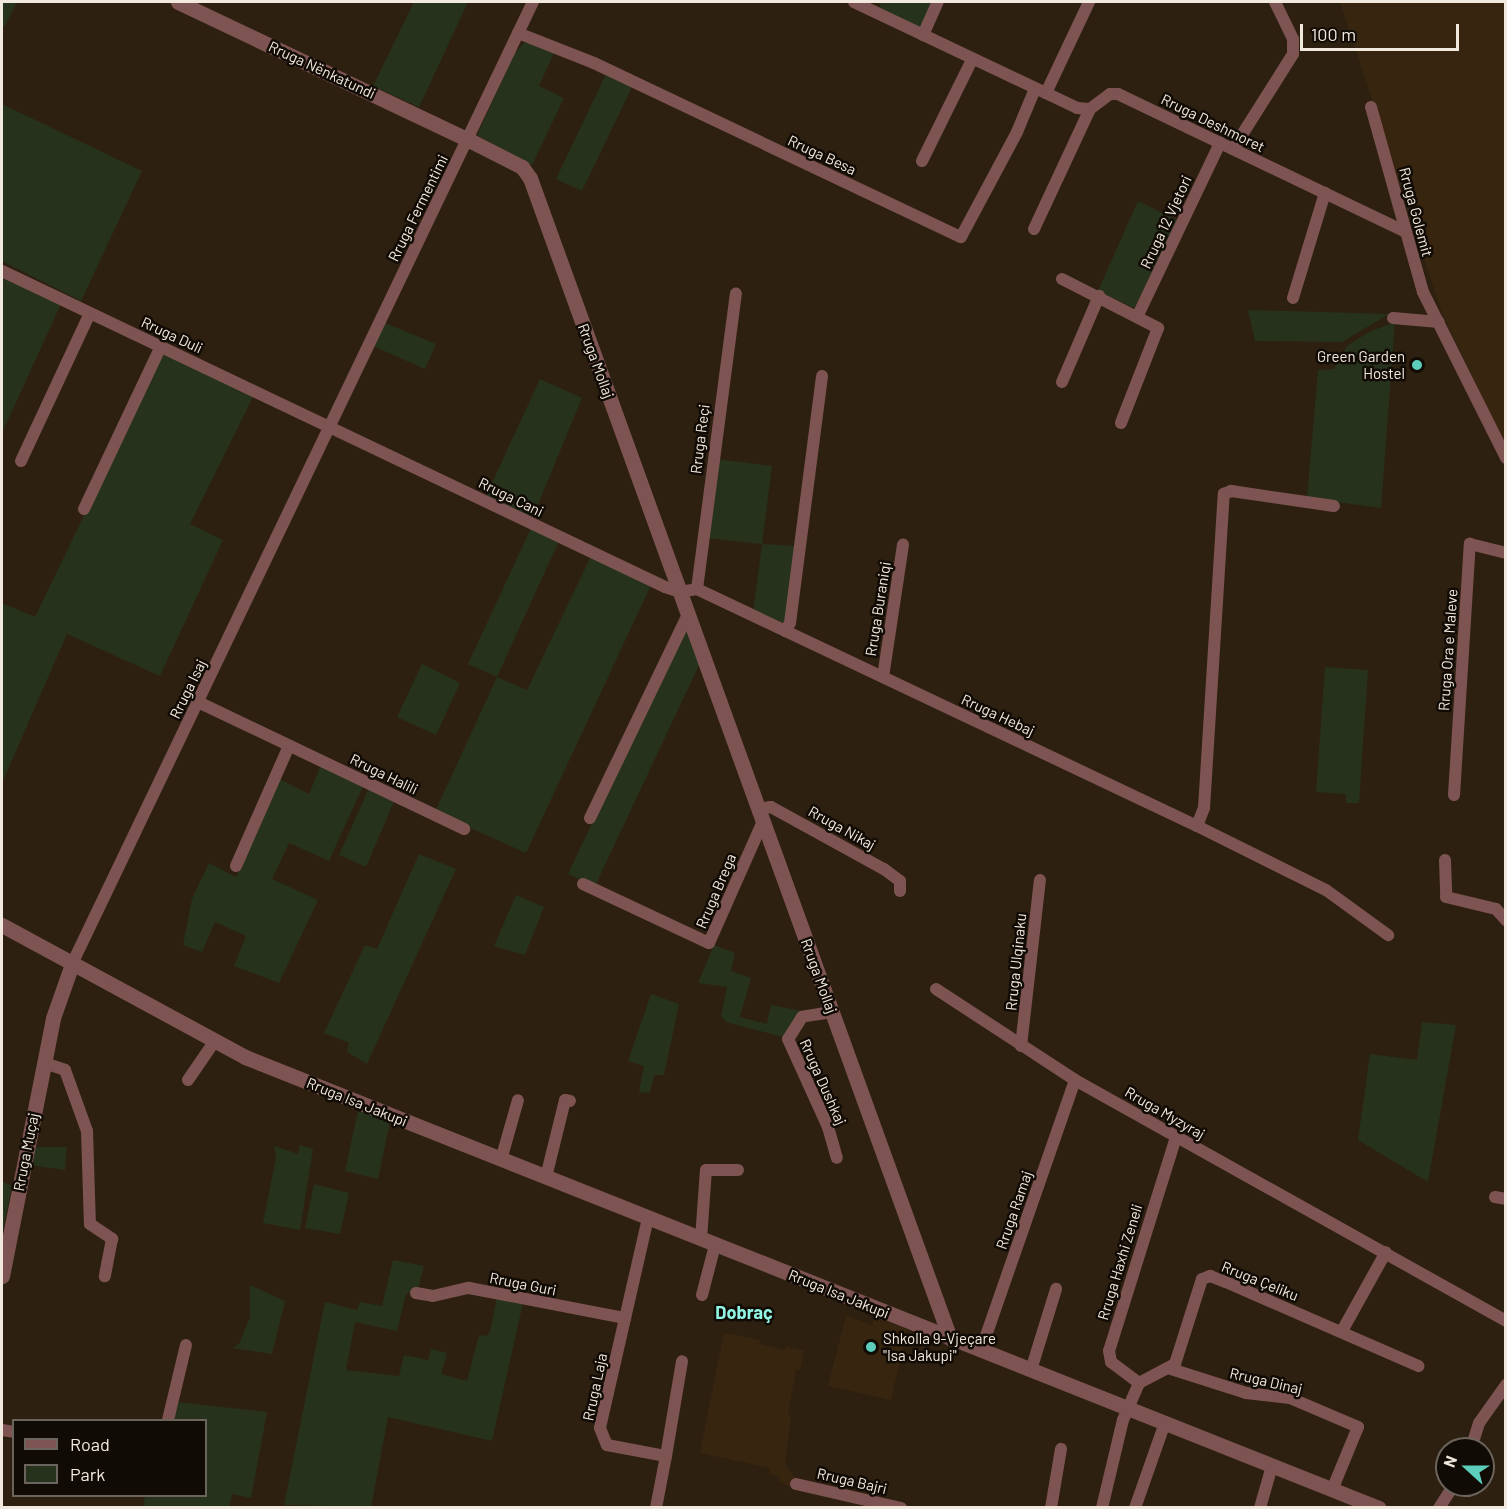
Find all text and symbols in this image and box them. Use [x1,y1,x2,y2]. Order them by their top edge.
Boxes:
scale bar [1303,12,1462,50]
text: 100 m [1311,23,1356,45]
street label: Rruga Nënkatundi [266,37,378,103]
street label: Rruga Deshmoret [1158,90,1268,156]
street label: Rruga Besa [785,131,859,179]
street label: Rruga Fermentimi [384,152,452,264]
street label: Rruga Golemit [1395,165,1437,259]
street label: Rruga 12 Vjetori [1137,173,1195,271]
street label: Rruga Duli [138,313,206,357]
street label: Rruga Mollaj [574,321,618,401]
place label: Green Garden Hostel [1317,347,1405,382]
marker: Green Garden Hostel [1410,358,1424,372]
street label: Rruga Reçi [687,403,713,475]
street label: Rruga Cani [476,474,546,520]
street label: Rruga Buraniqi [862,560,894,658]
street label: Rruga Ora e Maleve [1435,588,1461,712]
street label: Rruga Isaj [166,656,210,722]
street label: Rruga Hebaj [959,690,1037,740]
street label: Rruga Halili [347,750,421,798]
street label: Rruga Nikaj [805,802,879,854]
street label: Rruga Brega [692,851,740,931]
street label: Rruga Ulqinaku [1002,912,1030,1012]
street label: Rruga Mollaj [797,936,841,1016]
street label: Rruga Dushkaj [796,1036,850,1128]
street label: Rruga Isa Jakupi [304,1074,410,1130]
street label: Rruga Myzyraj [1122,1083,1208,1143]
street label: Rruga Muçaj [10,1111,42,1193]
street label: Rruga Ramaj [992,1168,1036,1252]
street label: Rruga Haxhi Zeneli [1094,1202,1146,1322]
street label: Rruga Çeliku [1219,1257,1301,1305]
street label: Rruga Isa Jakupi [786,1266,892,1322]
street label: Rruga Guri [488,1269,558,1299]
district label: Dobraç [715,1301,773,1323]
place label: Shkolla 9-Vjeçare "Isa Jakupi" [883,1329,996,1364]
marker: Shkolla 9-Vjeçare "Isa Jakupi" [864,1340,878,1354]
street label: Rruga Laja [579,1351,611,1423]
street label: Rruga Dinaj [1228,1364,1304,1398]
legend [12,1419,207,1497]
text: Road [70,1433,110,1455]
north arrow [1435,1437,1495,1497]
text: N [1439,1453,1460,1469]
text: Park [70,1463,105,1485]
street label: Rruga Bajri [815,1464,889,1498]

